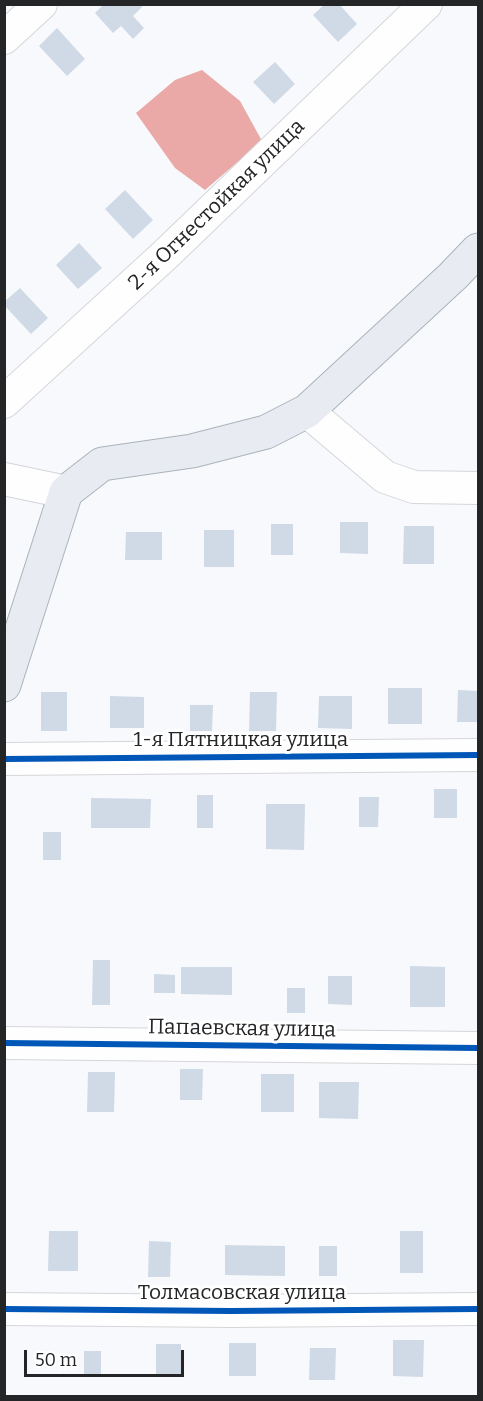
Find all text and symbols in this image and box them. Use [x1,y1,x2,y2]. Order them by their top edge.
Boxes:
street label: 2-я Огнестойкая улица [124,114,310,296]
street label: 1-я Пятницкая улица [134,727,348,753]
street label: Папаевская улица [148,1015,336,1043]
street label: Толмасовская улица [138,1280,346,1306]
scale bar [27,1338,188,1376]
text: 50 m [35,1349,77,1371]

